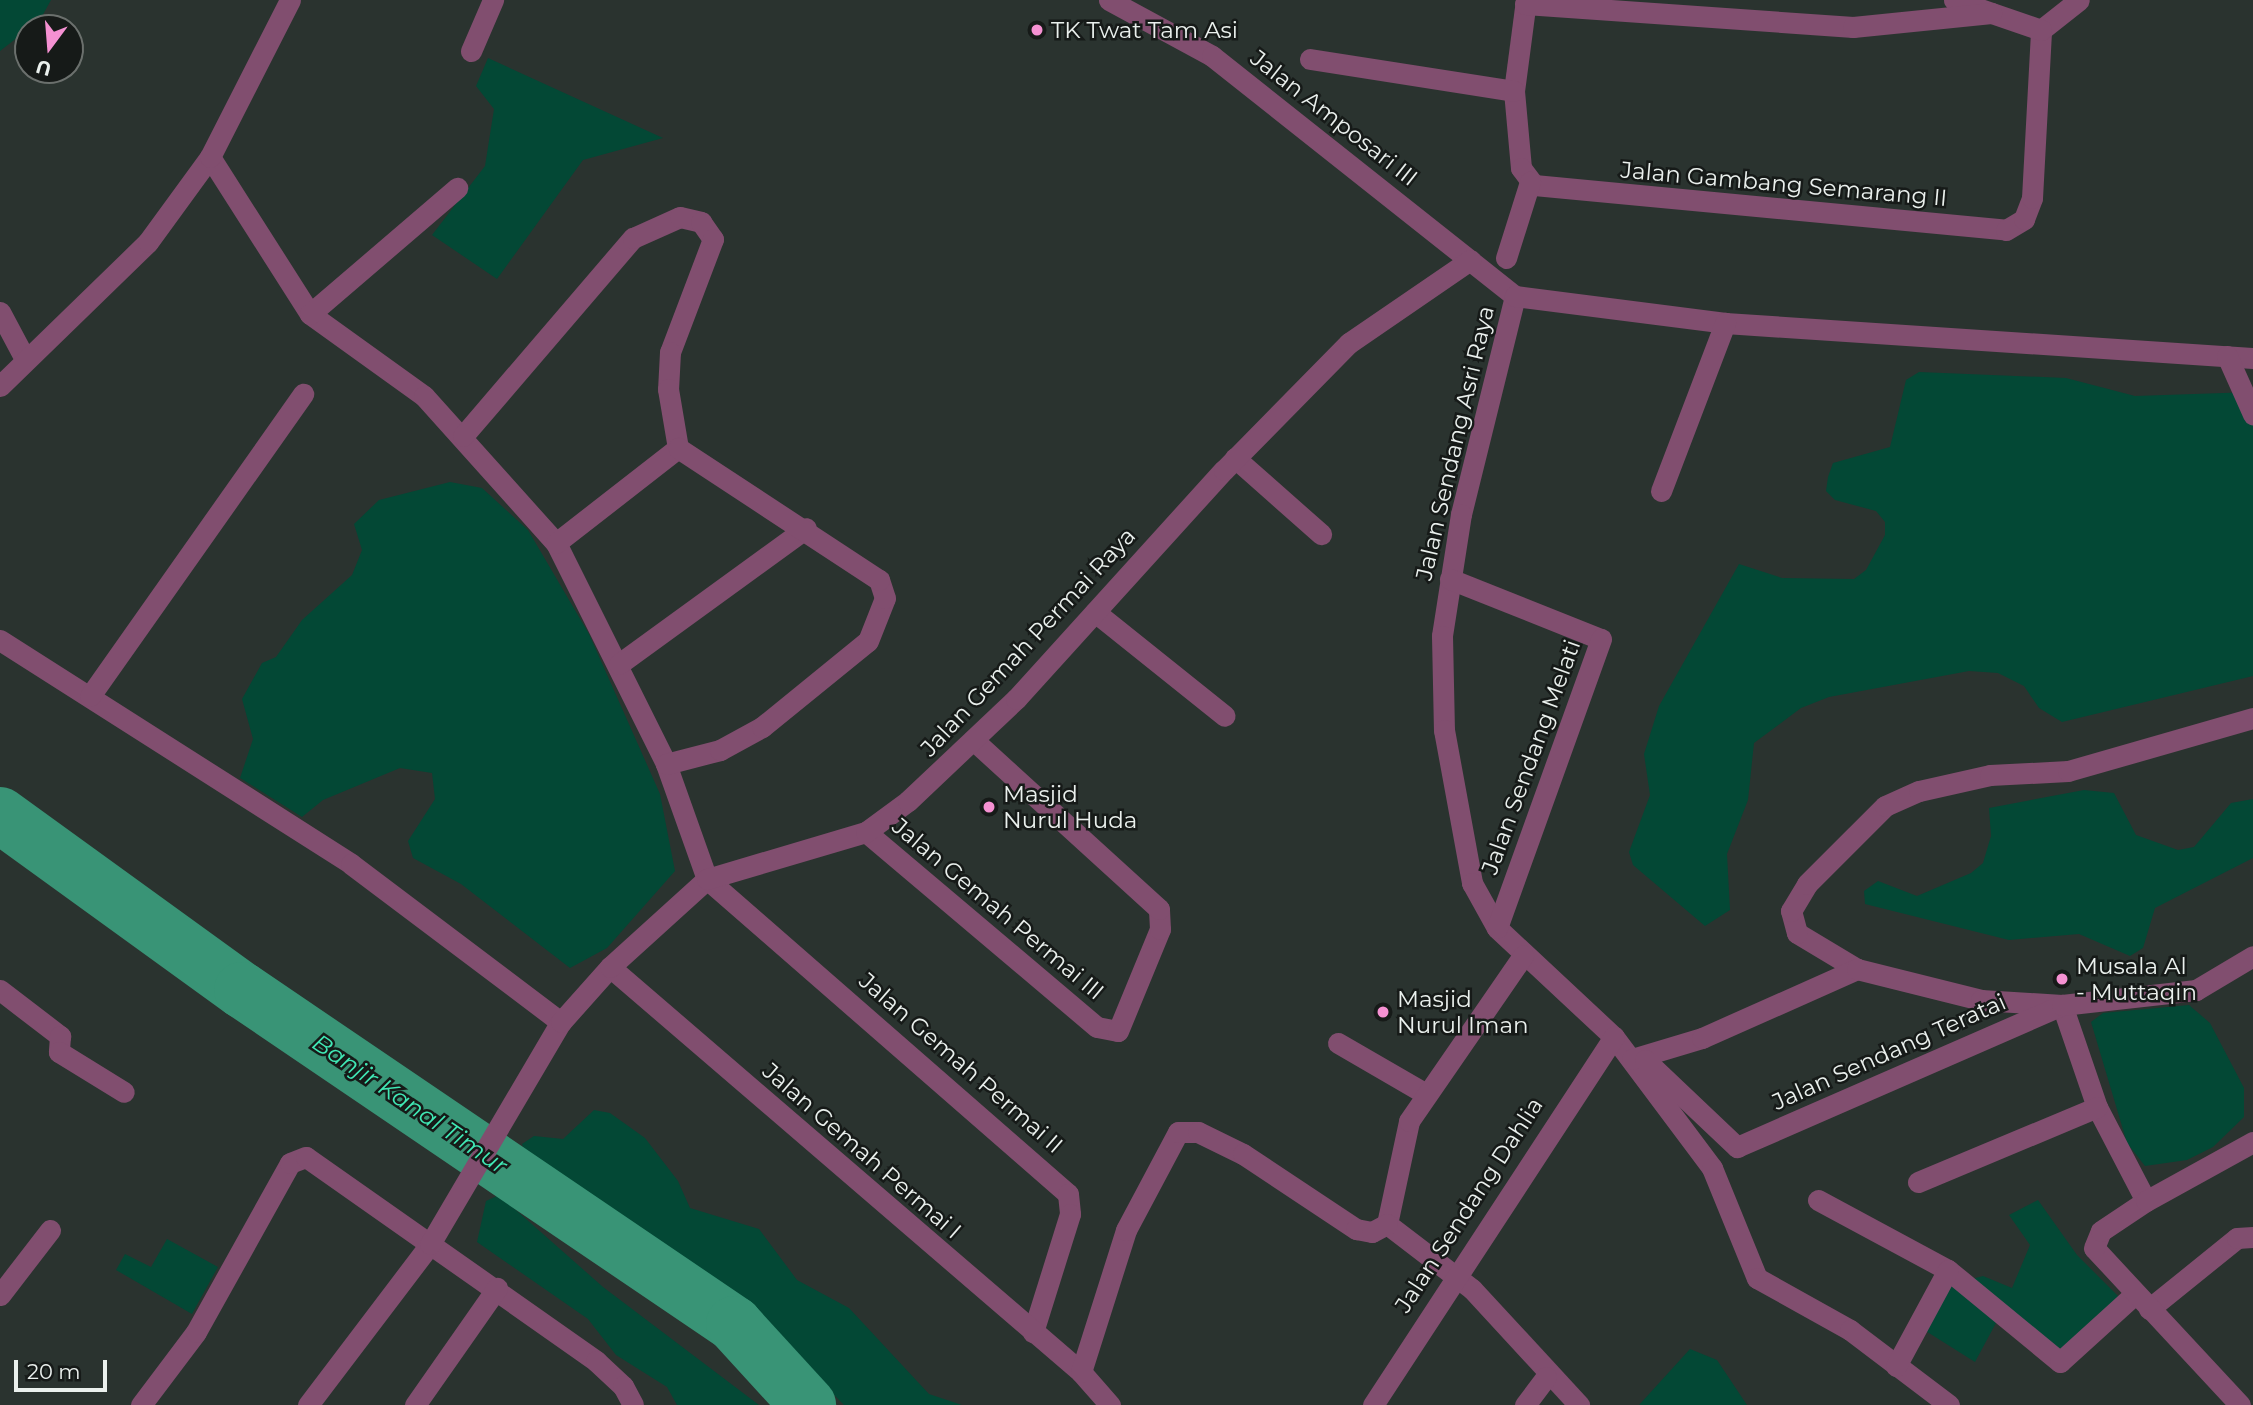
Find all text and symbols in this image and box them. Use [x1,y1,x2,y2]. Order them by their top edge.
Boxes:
north arrow [14,14,84,84]
place label: TK Twat Tam Asi [1051,16,1238,44]
marker: TK Twat Tam Asi [1029,22,1045,38]
street label: Jalan Amposari III [1245,44,1423,192]
text: U [33,55,54,81]
street label: Jalan Gambang Semarang II [1620,156,1948,212]
street label: Jalan Sendang Asri Raya [1410,303,1500,583]
street label: Jalan Gemah Permai Raya [915,522,1141,762]
street label: Jalan Sendang Melati [1476,636,1586,878]
place label: Masjid Nurul Huda [1003,780,1137,834]
marker: Masjid Nurul Huda [981,799,997,815]
street label: Jalan Gemah Permai III [887,812,1109,1006]
place label: Musala Al - Muttaqin [2076,952,2197,1006]
street label: Jalan Gemah Permai II [854,967,1068,1159]
marker: Musala Al - Muttaqin [2054,971,2070,987]
place label: Masjid Nurul Iman [1397,985,1529,1039]
street label: Jalan Sendang Teratai [1768,988,2010,1116]
marker: Masjid Nurul Iman [1375,1004,1391,1020]
water label: Banjir Kanal Timur [307,1028,513,1180]
street label: Jalan Gemah Permai I [757,1057,967,1245]
street label: Jalan Sendang Dahlia [1389,1092,1549,1318]
scale bar [18,1346,110,1390]
text: 20 m [27,1359,81,1384]

